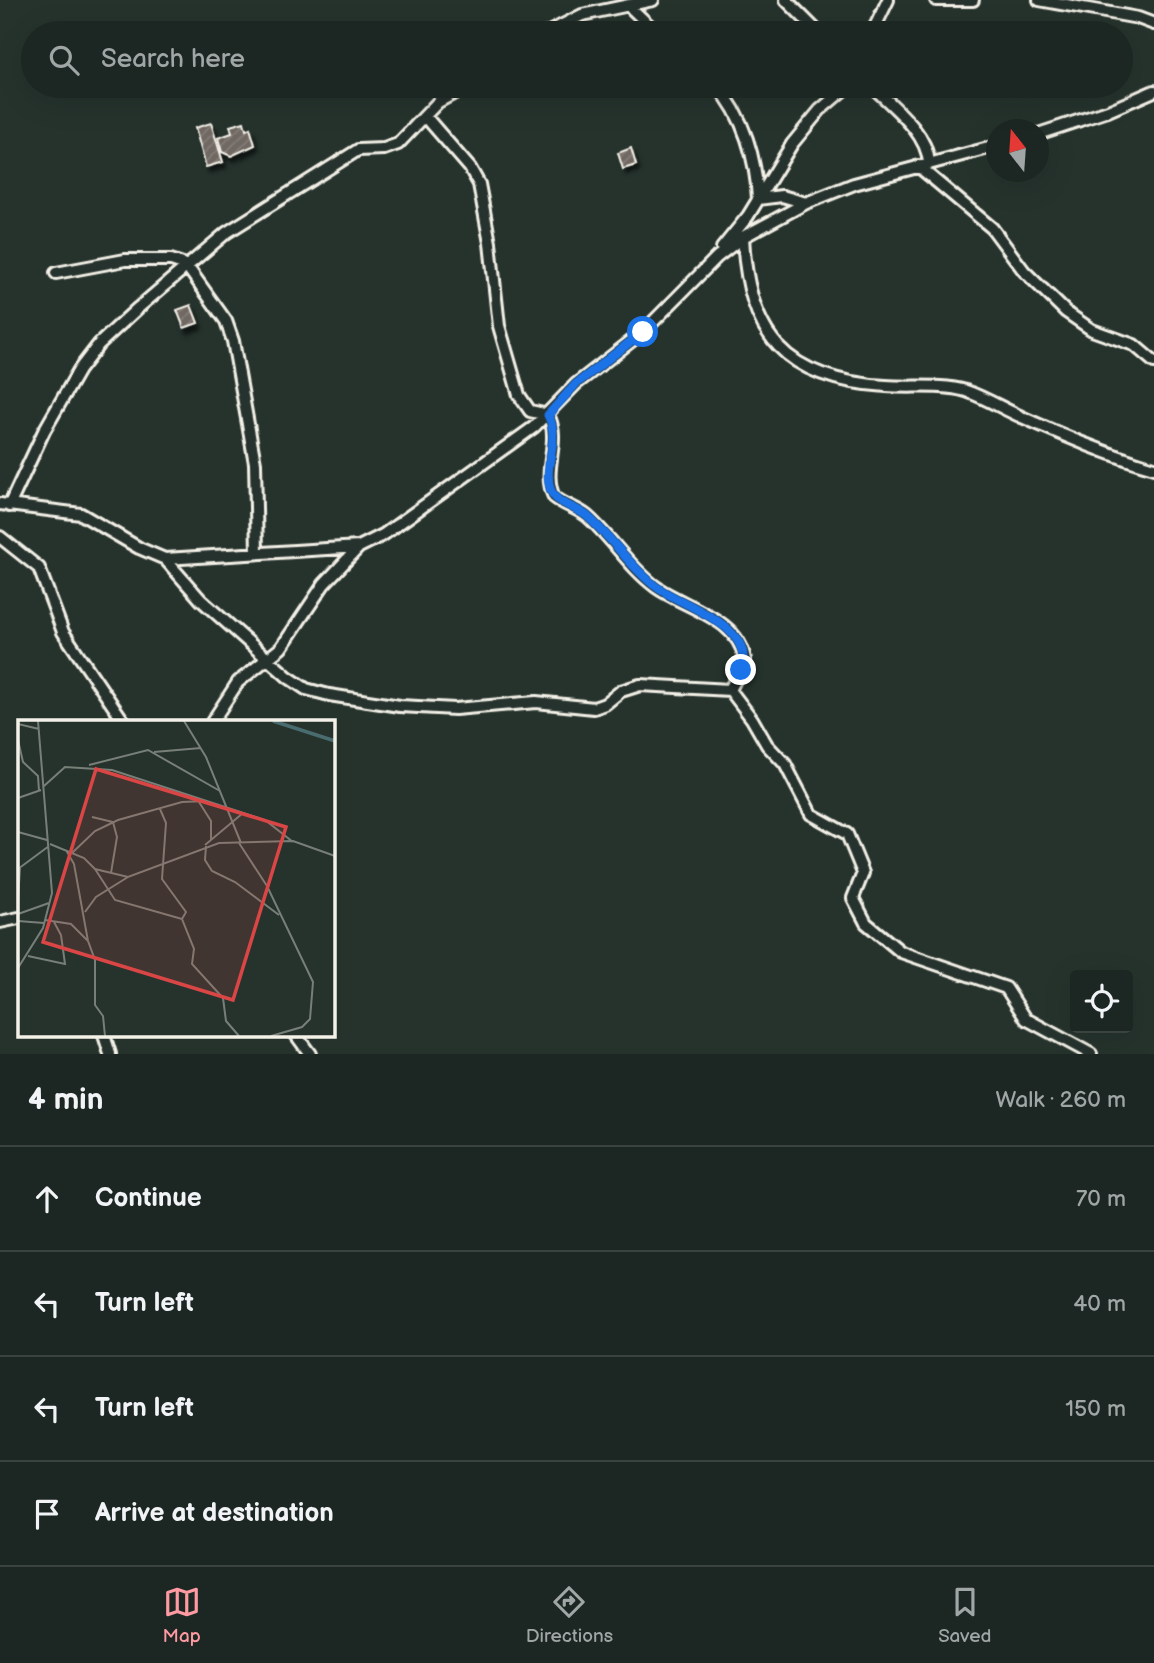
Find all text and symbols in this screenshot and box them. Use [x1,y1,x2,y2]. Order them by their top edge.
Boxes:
search box [21,21,1133,98]
icon: search [45,41,83,79]
text: Search here [101,44,245,75]
north arrow [986,119,1049,182]
route start [627,316,658,347]
route end [725,654,756,685]
inset map [18,720,334,1036]
map controls [1070,970,1133,1033]
button: locate [1070,970,1133,1033]
text: 4 min [28,1082,103,1118]
text: Walk · 260 m [996,1086,1126,1114]
icon: ahead [28,1180,66,1218]
text: Continue [95,1183,202,1214]
text: 70 m [1076,1185,1126,1213]
icon: left [28,1285,66,1323]
text: Turn left [95,1288,194,1319]
text: 40 m [1073,1290,1126,1318]
icon: left [28,1390,66,1428]
text: Turn left [95,1393,194,1424]
text: 150 m [1065,1395,1126,1423]
icon: arrive [28,1495,66,1533]
text: Arrive at destination [95,1498,334,1529]
tab: Map [163,1583,201,1648]
tab: Directions [526,1583,613,1648]
tab: Saved [938,1583,991,1648]

